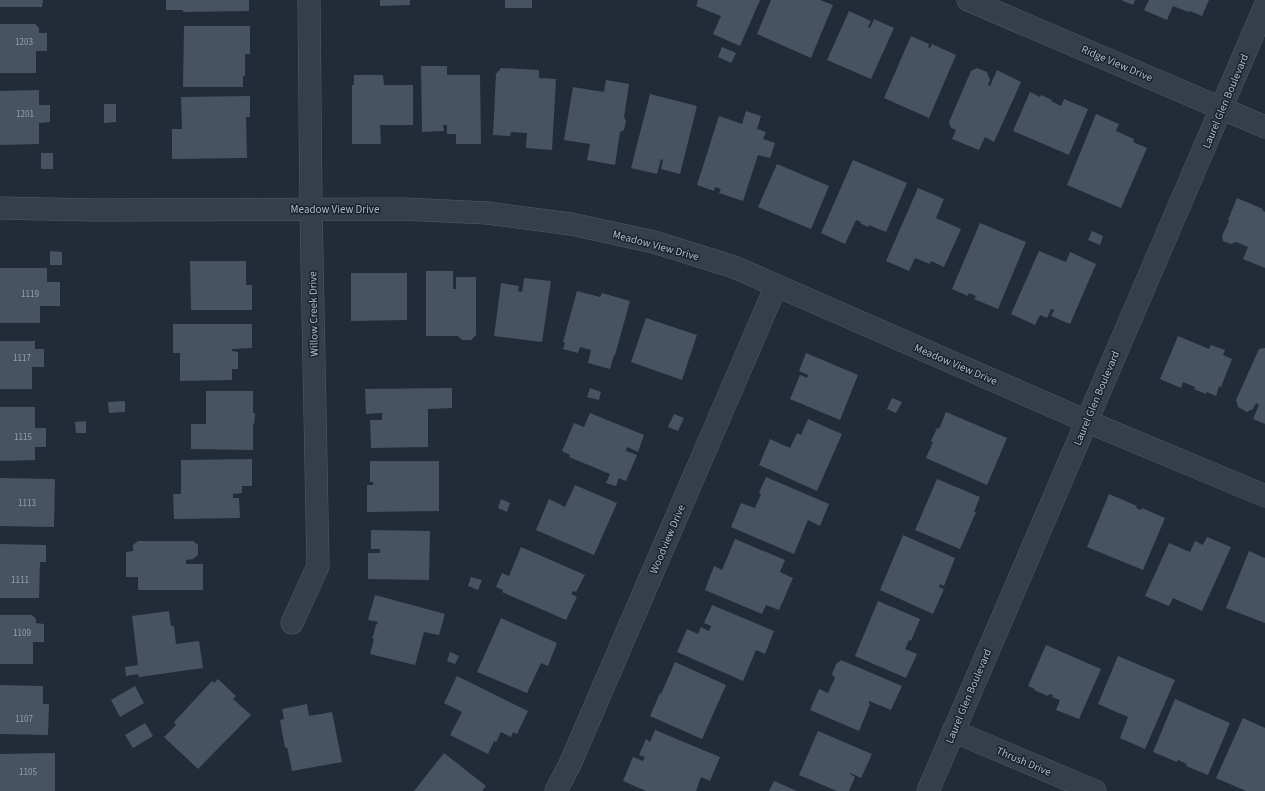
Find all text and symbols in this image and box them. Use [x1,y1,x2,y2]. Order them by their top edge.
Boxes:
house number: 1203 [15,36,33,49]
street label: Ridge View Drive [1079,42,1155,85]
street label: Laurel Glen Boulevard [1199,52,1252,151]
house number: 1201 [16,108,34,121]
street label: Meadow View Drive [291,202,380,217]
street label: Meadow View Drive [611,227,701,264]
street label: Willow Creek Drive [305,271,322,357]
house number: 1119 [21,288,39,301]
street label: Meadow View Drive [912,340,1000,389]
street label: Laurel Glen Boulevard [1070,349,1123,448]
house number: 1117 [13,352,31,365]
house number: 1115 [14,431,32,444]
house number: 1113 [18,497,36,510]
street label: Woodview Drive [646,502,689,576]
house number: 1111 [11,574,29,587]
house number: 1109 [13,627,31,640]
street label: Laurel Glen Boulevard [942,647,995,746]
house number: 1107 [15,713,33,726]
street label: Thrush Drive [994,743,1054,780]
house number: 1105 [19,766,37,779]

